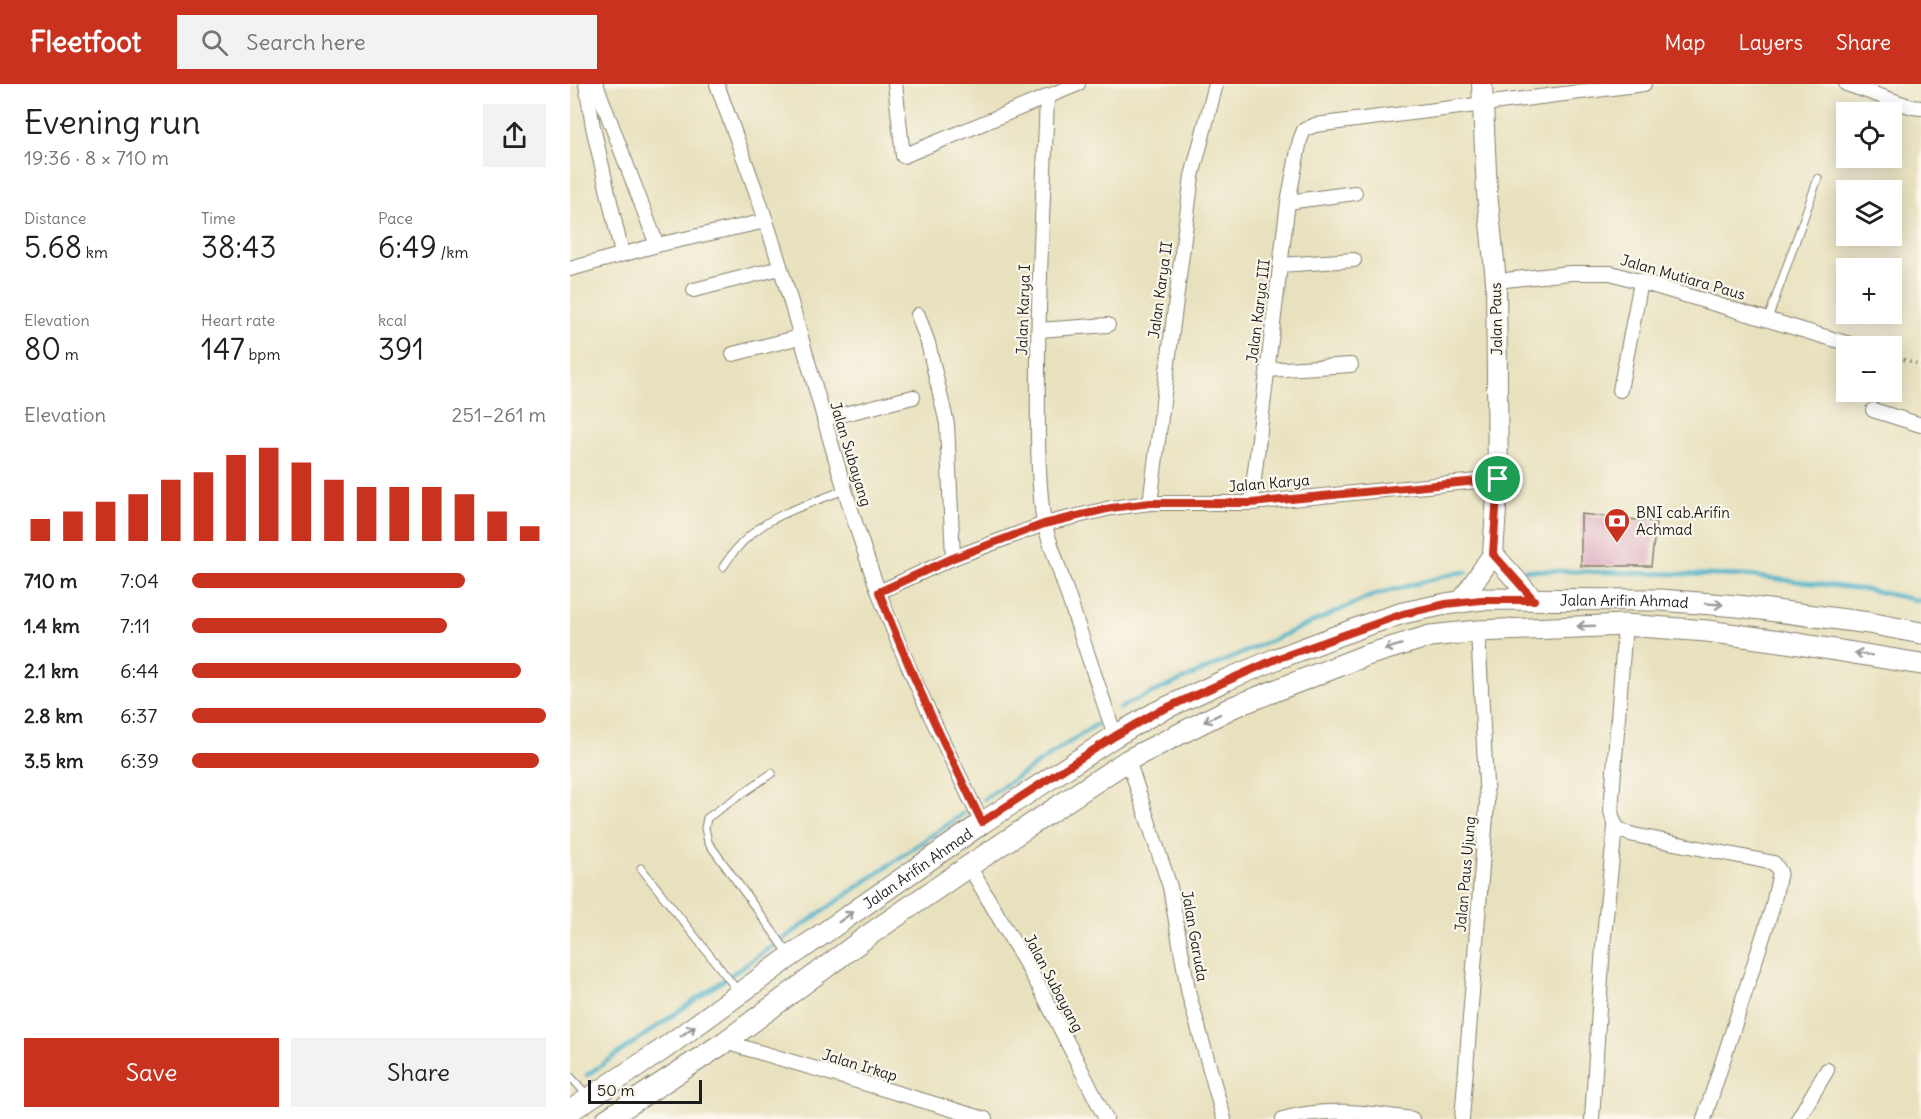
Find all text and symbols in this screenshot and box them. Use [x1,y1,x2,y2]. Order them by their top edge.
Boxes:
search box [177,15,597,69]
text: Fleetfoot [30,24,141,60]
icon: search [198,26,231,59]
text: Search here [246,28,366,56]
text: Map [1665,29,1705,56]
text: Layers [1738,29,1803,56]
text: Share [1836,29,1891,56]
text: Evening run [24,101,200,143]
map controls [1836,102,1902,402]
button: locate [1836,102,1902,168]
button: share [483,104,546,167]
text: 19:36 · 8 × 710 m [24,145,169,170]
button: layers [1836,180,1902,246]
text: Distance [24,208,86,228]
text: Time [201,208,236,228]
text: Pace [378,208,413,228]
text: 5.68 [24,228,82,266]
text: 38:43 [201,228,276,266]
text: 6:49 [378,228,437,266]
street label: Jalan Karya II [1144,240,1176,340]
text: km [82,242,108,262]
text: /km [437,242,469,262]
street label: Jalan Mutiara Paus [1618,250,1748,304]
street label: Jalan Karya III [1242,258,1274,364]
button: + [1836,258,1902,324]
street label: Jalan Karya I [1012,264,1034,356]
street label: Jalan Paus [1486,282,1506,356]
text: Elevation [24,310,90,330]
text: Heart rate [201,310,275,330]
text: kcal [378,310,407,330]
text: 80 [24,330,61,368]
text: 147 [201,330,245,368]
text: 391 [378,330,424,368]
button: − [1836,336,1902,402]
text: m [61,344,79,364]
text: bpm [245,344,280,364]
street label: Jalan Subayang [826,399,876,509]
text: Elevation [24,402,106,427]
text: 251–261 m [452,402,546,427]
pin [1472,453,1523,504]
icon: arrive [1481,462,1514,495]
street label: Jalan Karya [1228,470,1311,496]
place label: BNI cab.Arifin Achmad [1636,503,1730,539]
bank icon: BNI cab.Arifin Achmad [1602,506,1632,544]
text: 710 m [24,568,77,593]
text: 7:04 [120,568,159,593]
street label: Jalan Arifin Ahmad [1560,590,1690,612]
one-way arrow [1704,599,1724,610]
text: 1.4 km [24,613,80,638]
text: 7:11 [120,613,150,638]
one-way arrow [1577,621,1597,632]
one-way arrow [1384,642,1403,653]
one-way arrow [1854,648,1874,659]
text: 2.1 km [24,658,79,683]
text: 6:44 [120,658,159,683]
text: 2.8 km [24,703,83,728]
text: 6:37 [120,703,157,728]
one-way arrow [1203,712,1221,724]
text: 3.5 km [24,748,84,773]
text: 6:39 [120,748,159,773]
street label: Jalan Paus Ujung [1450,815,1480,933]
street label: Jalan Arifin Ahmad [859,823,976,913]
street label: Jalan Garuda [1178,889,1212,983]
one-way arrow [837,911,854,923]
street label: Jalan Subayang [1020,931,1088,1035]
one-way arrow [679,1025,695,1037]
button: Save [24,1038,279,1107]
button: Share [291,1038,546,1107]
street label: Jalan Irkap [820,1045,900,1085]
scale bar [588,1077,702,1104]
text: 50 m [597,1080,635,1100]

